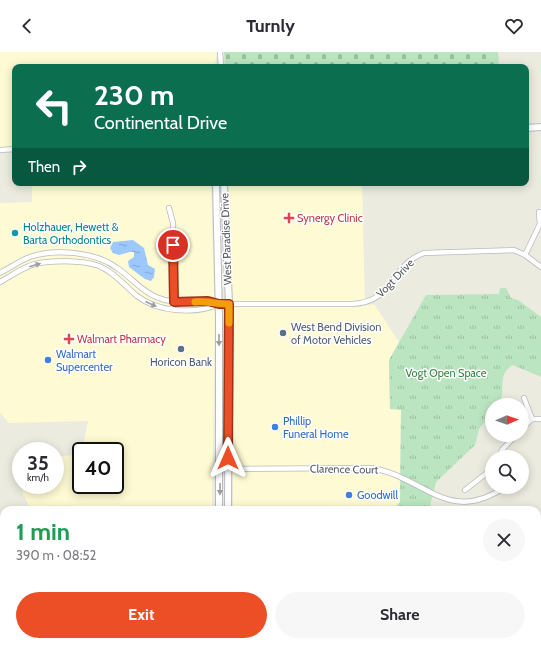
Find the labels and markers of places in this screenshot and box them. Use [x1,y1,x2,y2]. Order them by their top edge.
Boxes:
place label: Synergy Clinic [297,211,363,225]
marker: Synergy Clinic [284,213,294,223]
place label: Holzhauer, Hewett & Barta Orthodontics [23,220,119,247]
marker: Holzhauer, Hewett & Barta Orthodontics [10,228,20,238]
pin [156,228,190,262]
place label: West Bend Division of Motor Vehicles [291,320,381,347]
marker: West Bend Division of Motor Vehicles [278,328,288,338]
place label: Walmart Pharmacy [77,332,166,346]
marker: Walmart Pharmacy [64,334,74,344]
marker: Horicon Bank [176,344,186,354]
place label: Walmart Supercenter [56,347,113,374]
marker: Walmart Supercenter [43,355,53,365]
place label: Horicon Bank [150,355,212,369]
place label: Phillip Funeral Home [283,414,349,441]
marker: Phillip Funeral Home [270,422,280,432]
place label: Goodwill [357,488,398,502]
marker: Goodwill [344,490,354,500]

